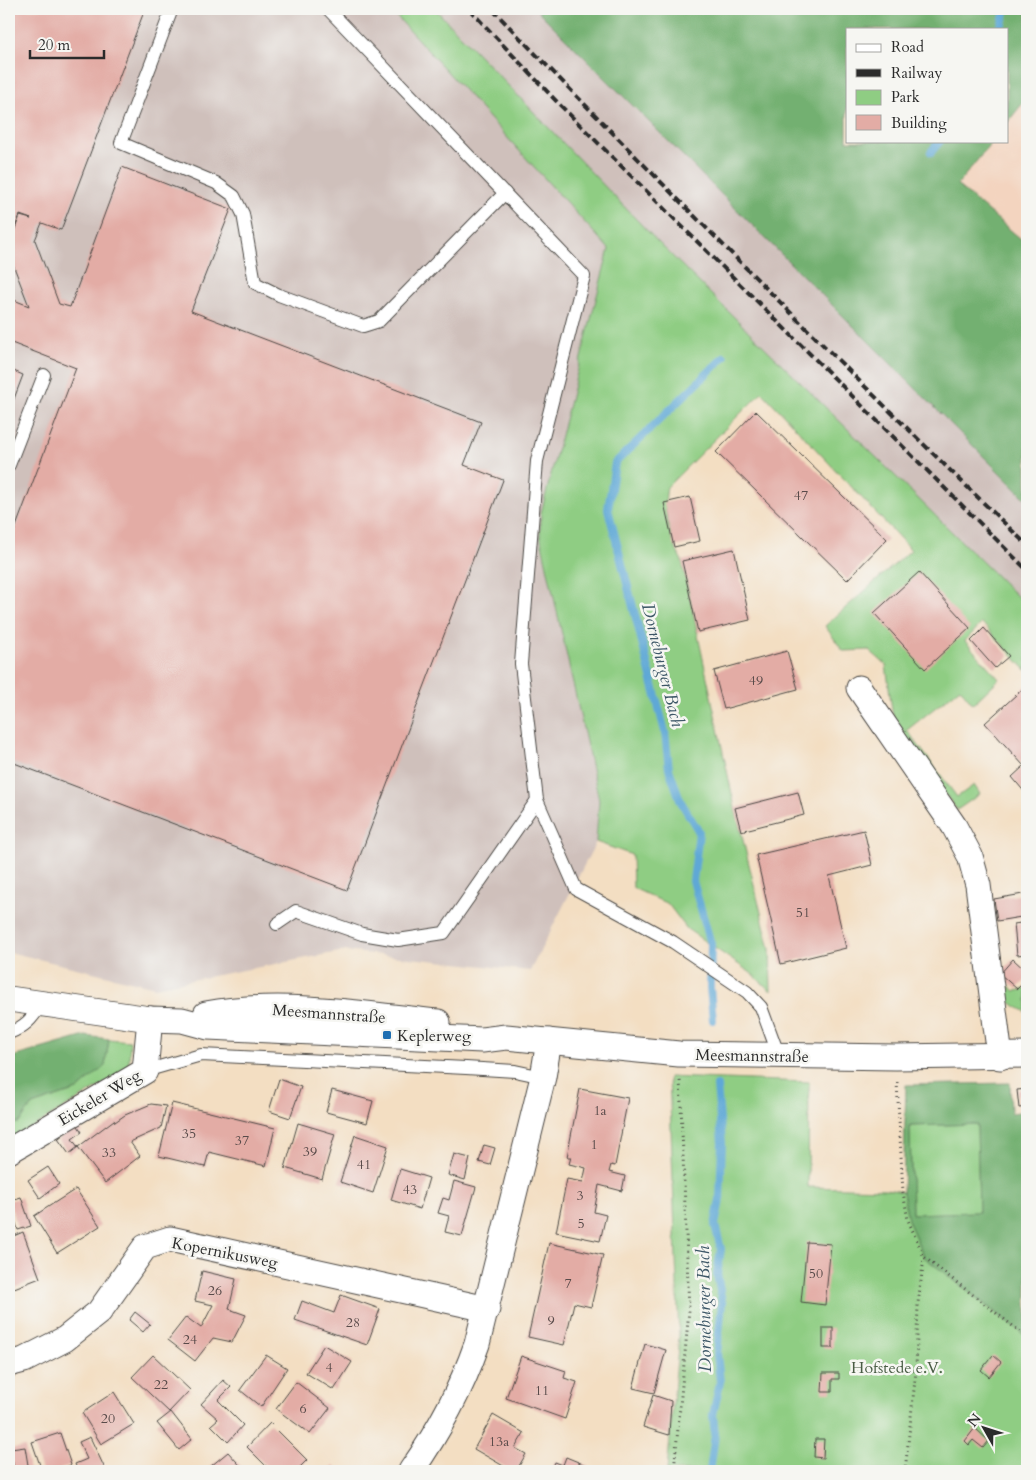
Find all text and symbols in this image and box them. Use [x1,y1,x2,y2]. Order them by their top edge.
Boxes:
scale bar [30,28,104,60]
legend [846,28,1008,142]
text: 20 m [38,35,70,55]
text: Road [891,37,924,57]
text: Railway [891,63,942,83]
text: Park [891,87,920,107]
text: Building [891,113,947,133]
house number: 47 [794,486,808,505]
water label: Dorneburger Bach [635,601,690,730]
house number: 49 [749,671,763,690]
house number: 51 [796,903,810,922]
street label: Meesmannstraße [272,999,386,1029]
place label: Keplerweg [397,1025,471,1047]
marker: Keplerweg [381,1029,393,1041]
street label: Meesmannstraße [695,1044,809,1068]
street label: Eickeler Weg [54,1064,145,1131]
house number: 1a [593,1101,607,1120]
house number: 35 [182,1124,196,1143]
house number: 37 [235,1131,249,1150]
house number: 1 [590,1135,598,1154]
house number: 39 [303,1142,317,1161]
house number: 33 [102,1143,116,1162]
house number: 41 [357,1155,371,1174]
house number: 43 [403,1180,417,1199]
house number: 3 [576,1186,584,1205]
house number: 5 [577,1214,585,1233]
street label: Kopernikusweg [170,1232,280,1274]
water label: Dorneburger Bach [691,1245,718,1372]
house number: 50 [809,1264,823,1283]
house number: 7 [564,1274,572,1293]
house number: 26 [208,1281,222,1300]
house number: 9 [547,1311,555,1330]
house number: 28 [346,1313,360,1332]
house number: 24 [183,1330,197,1349]
park label: Hofstede e.V. [851,1357,943,1379]
house number: 4 [325,1358,333,1377]
house number: 22 [154,1375,168,1394]
house number: 11 [535,1381,549,1400]
house number: 6 [299,1399,307,1418]
north arrow [958,1402,1008,1452]
house number: 20 [101,1409,115,1428]
text: N [963,1409,985,1431]
house number: 13a [489,1432,509,1451]

